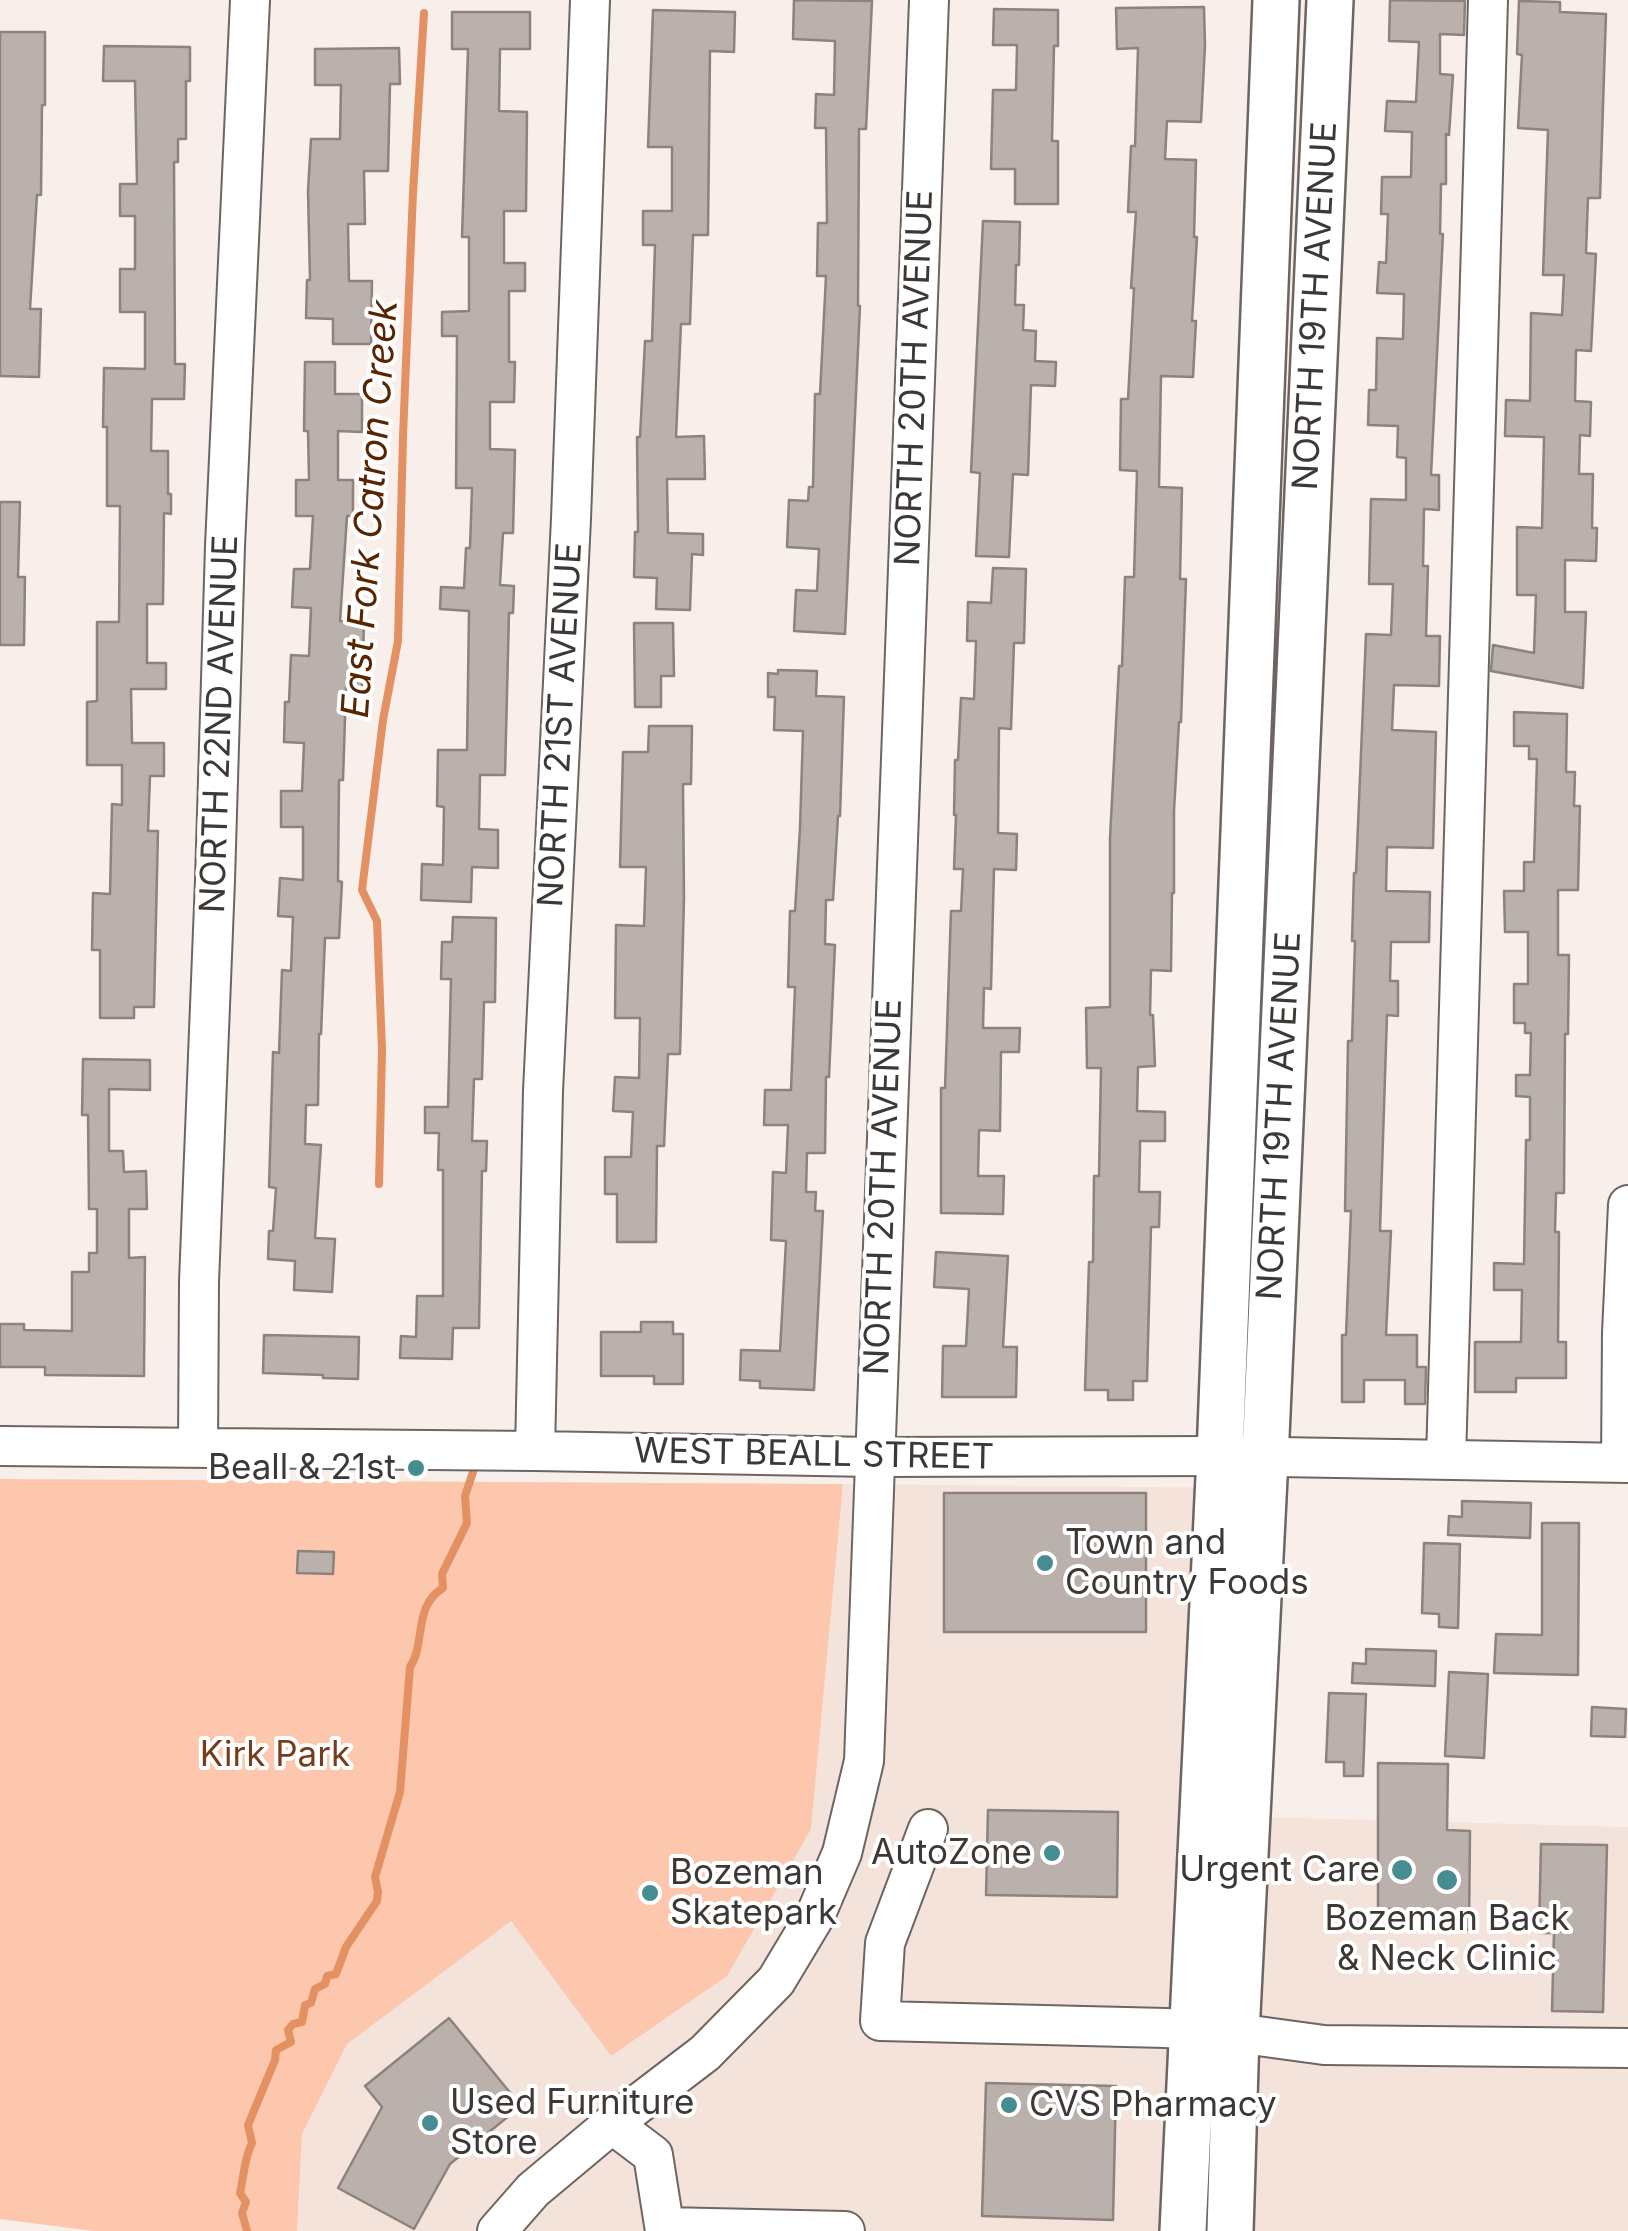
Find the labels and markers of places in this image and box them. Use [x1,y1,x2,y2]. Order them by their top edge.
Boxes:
place label: Beall & 21st [208,1447,396,1489]
marker: Beall & 21st [405,1457,427,1479]
place label: Town and Country Foods [1065,1522,1309,1604]
marker: Town and Country Foods [1034,1552,1056,1574]
place label: AutoZone [871,1832,1032,1874]
marker: AutoZone [1041,1842,1063,1864]
place label: Urgent Care [1179,1849,1380,1891]
place label: Bozeman Skatepark [670,1852,837,1934]
marker: Urgent Care [1389,1857,1415,1883]
marker: Bozeman Back & Neck Clinic [1434,1867,1460,1893]
marker: Bozeman Skatepark [639,1882,661,1904]
place label: Bozeman Back & Neck Clinic [1324,1898,1570,1980]
place label: Used Furniture Store [450,2082,694,2164]
place label: CVS Pharmacy [1029,2084,1277,2126]
marker: CVS Pharmacy [998,2094,1020,2116]
marker: Used Furniture Store [419,2112,441,2134]

